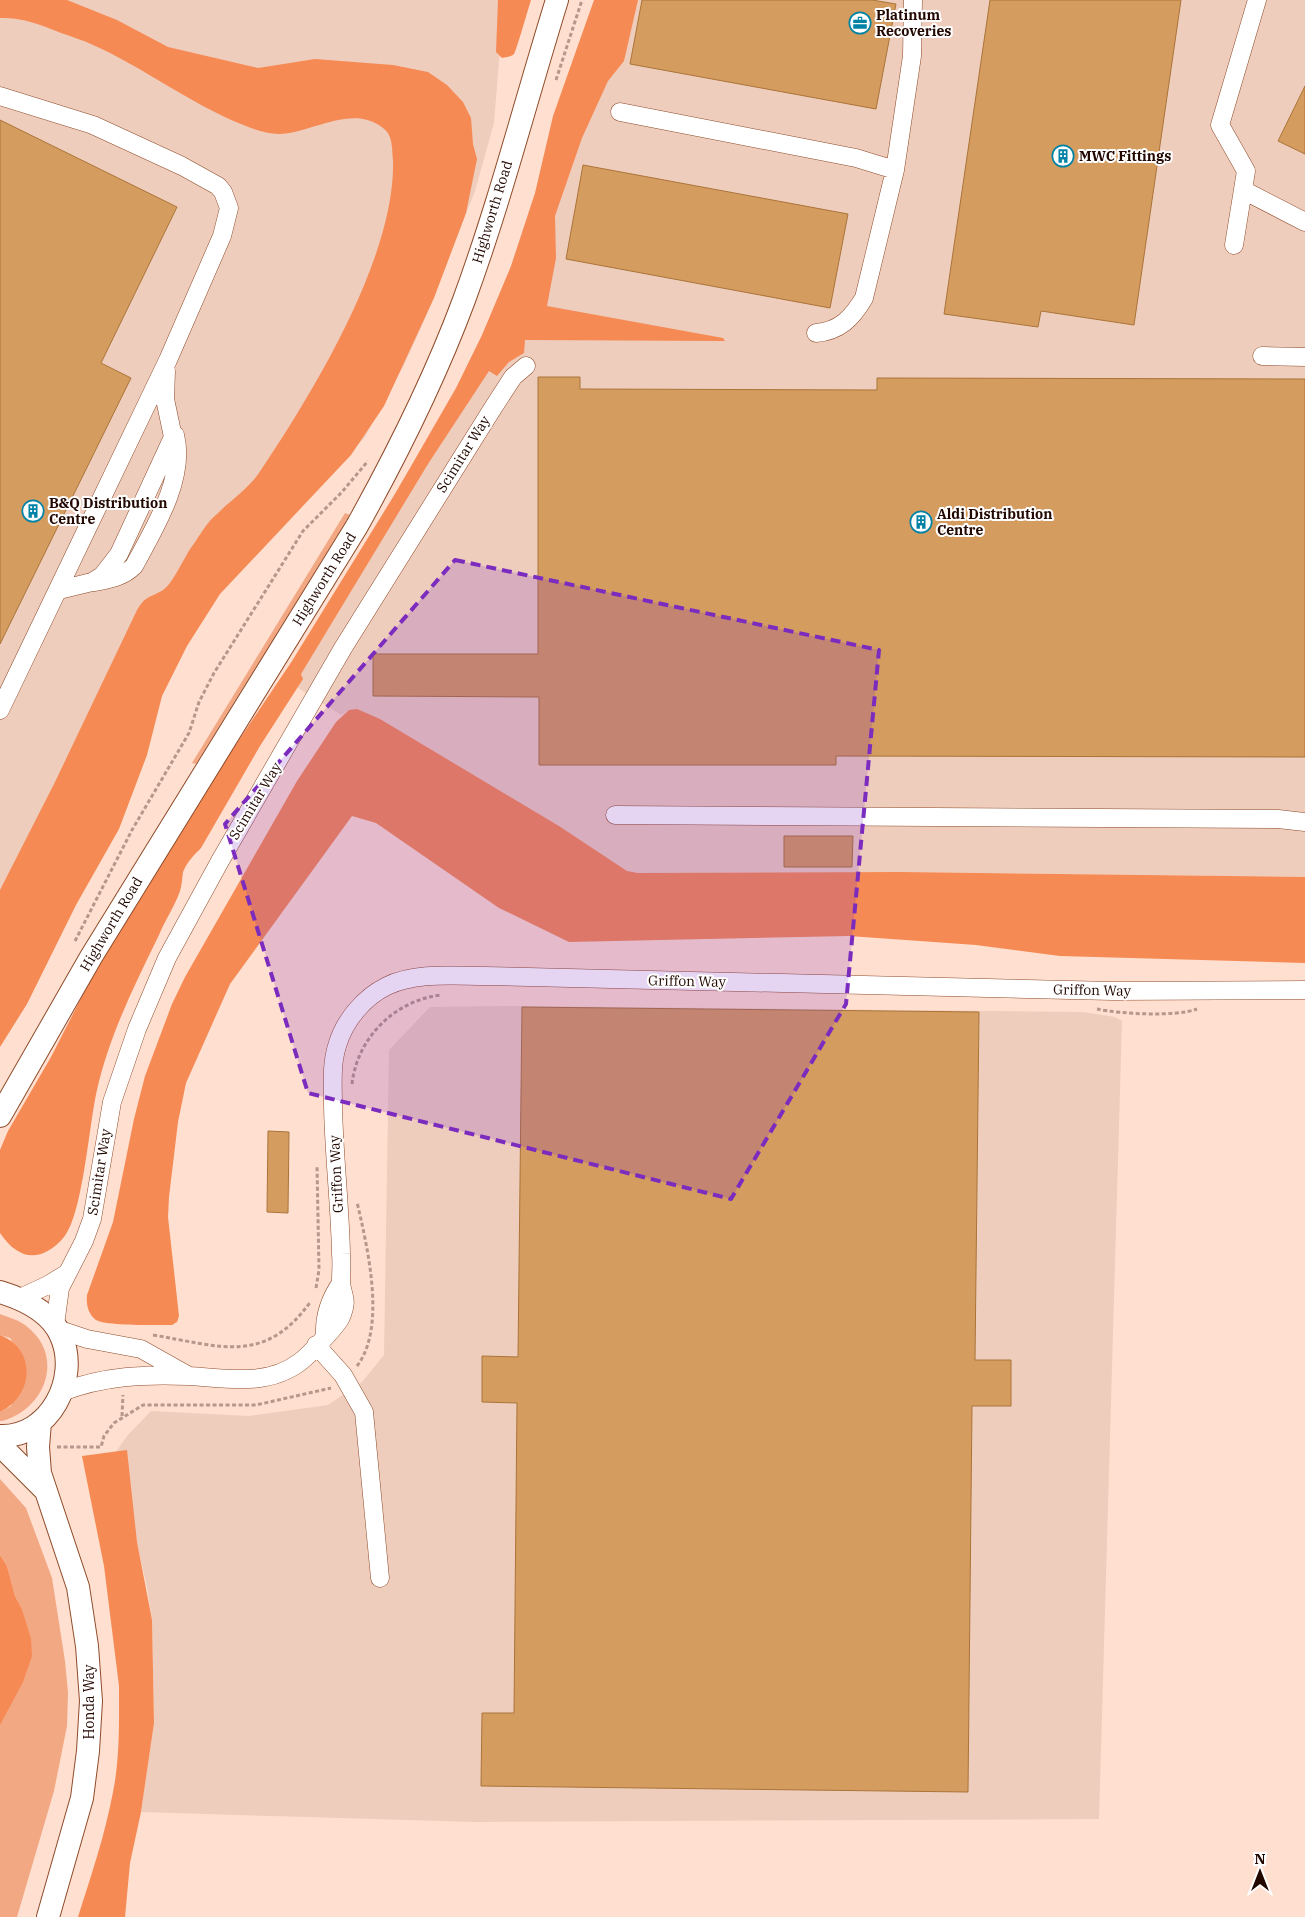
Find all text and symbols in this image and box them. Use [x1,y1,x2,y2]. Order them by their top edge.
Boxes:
place label: Platinum Recoveries [876,6,951,40]
office icon: Platinum Recoveries [848,11,872,35]
building icon: MWC Fittings [1051,144,1075,168]
place label: MWC Fittings [1079,147,1171,165]
street label: Highworth Road [468,158,516,266]
street label: Scimitar Way [432,412,494,496]
place label: B&Q Distribution Centre [49,494,167,528]
building icon: B&Q Distribution Centre [21,499,45,523]
place label: Aldi Distribution Centre [937,505,1053,539]
building icon: Aldi Distribution Centre [909,510,933,534]
street label: Highworth Road [288,528,360,629]
street label: Scimitar Way [225,758,285,843]
street label: Highworth Road [76,873,147,974]
street label: Griffon Way [648,971,727,991]
street label: Griffon Way [1053,980,1132,1000]
street label: Scimitar Way [83,1127,115,1217]
street label: Griffon Way [325,1134,347,1213]
street label: Honda Way [80,1664,98,1739]
north arrow [1235,1847,1285,1897]
text: N [1254,1850,1266,1868]

